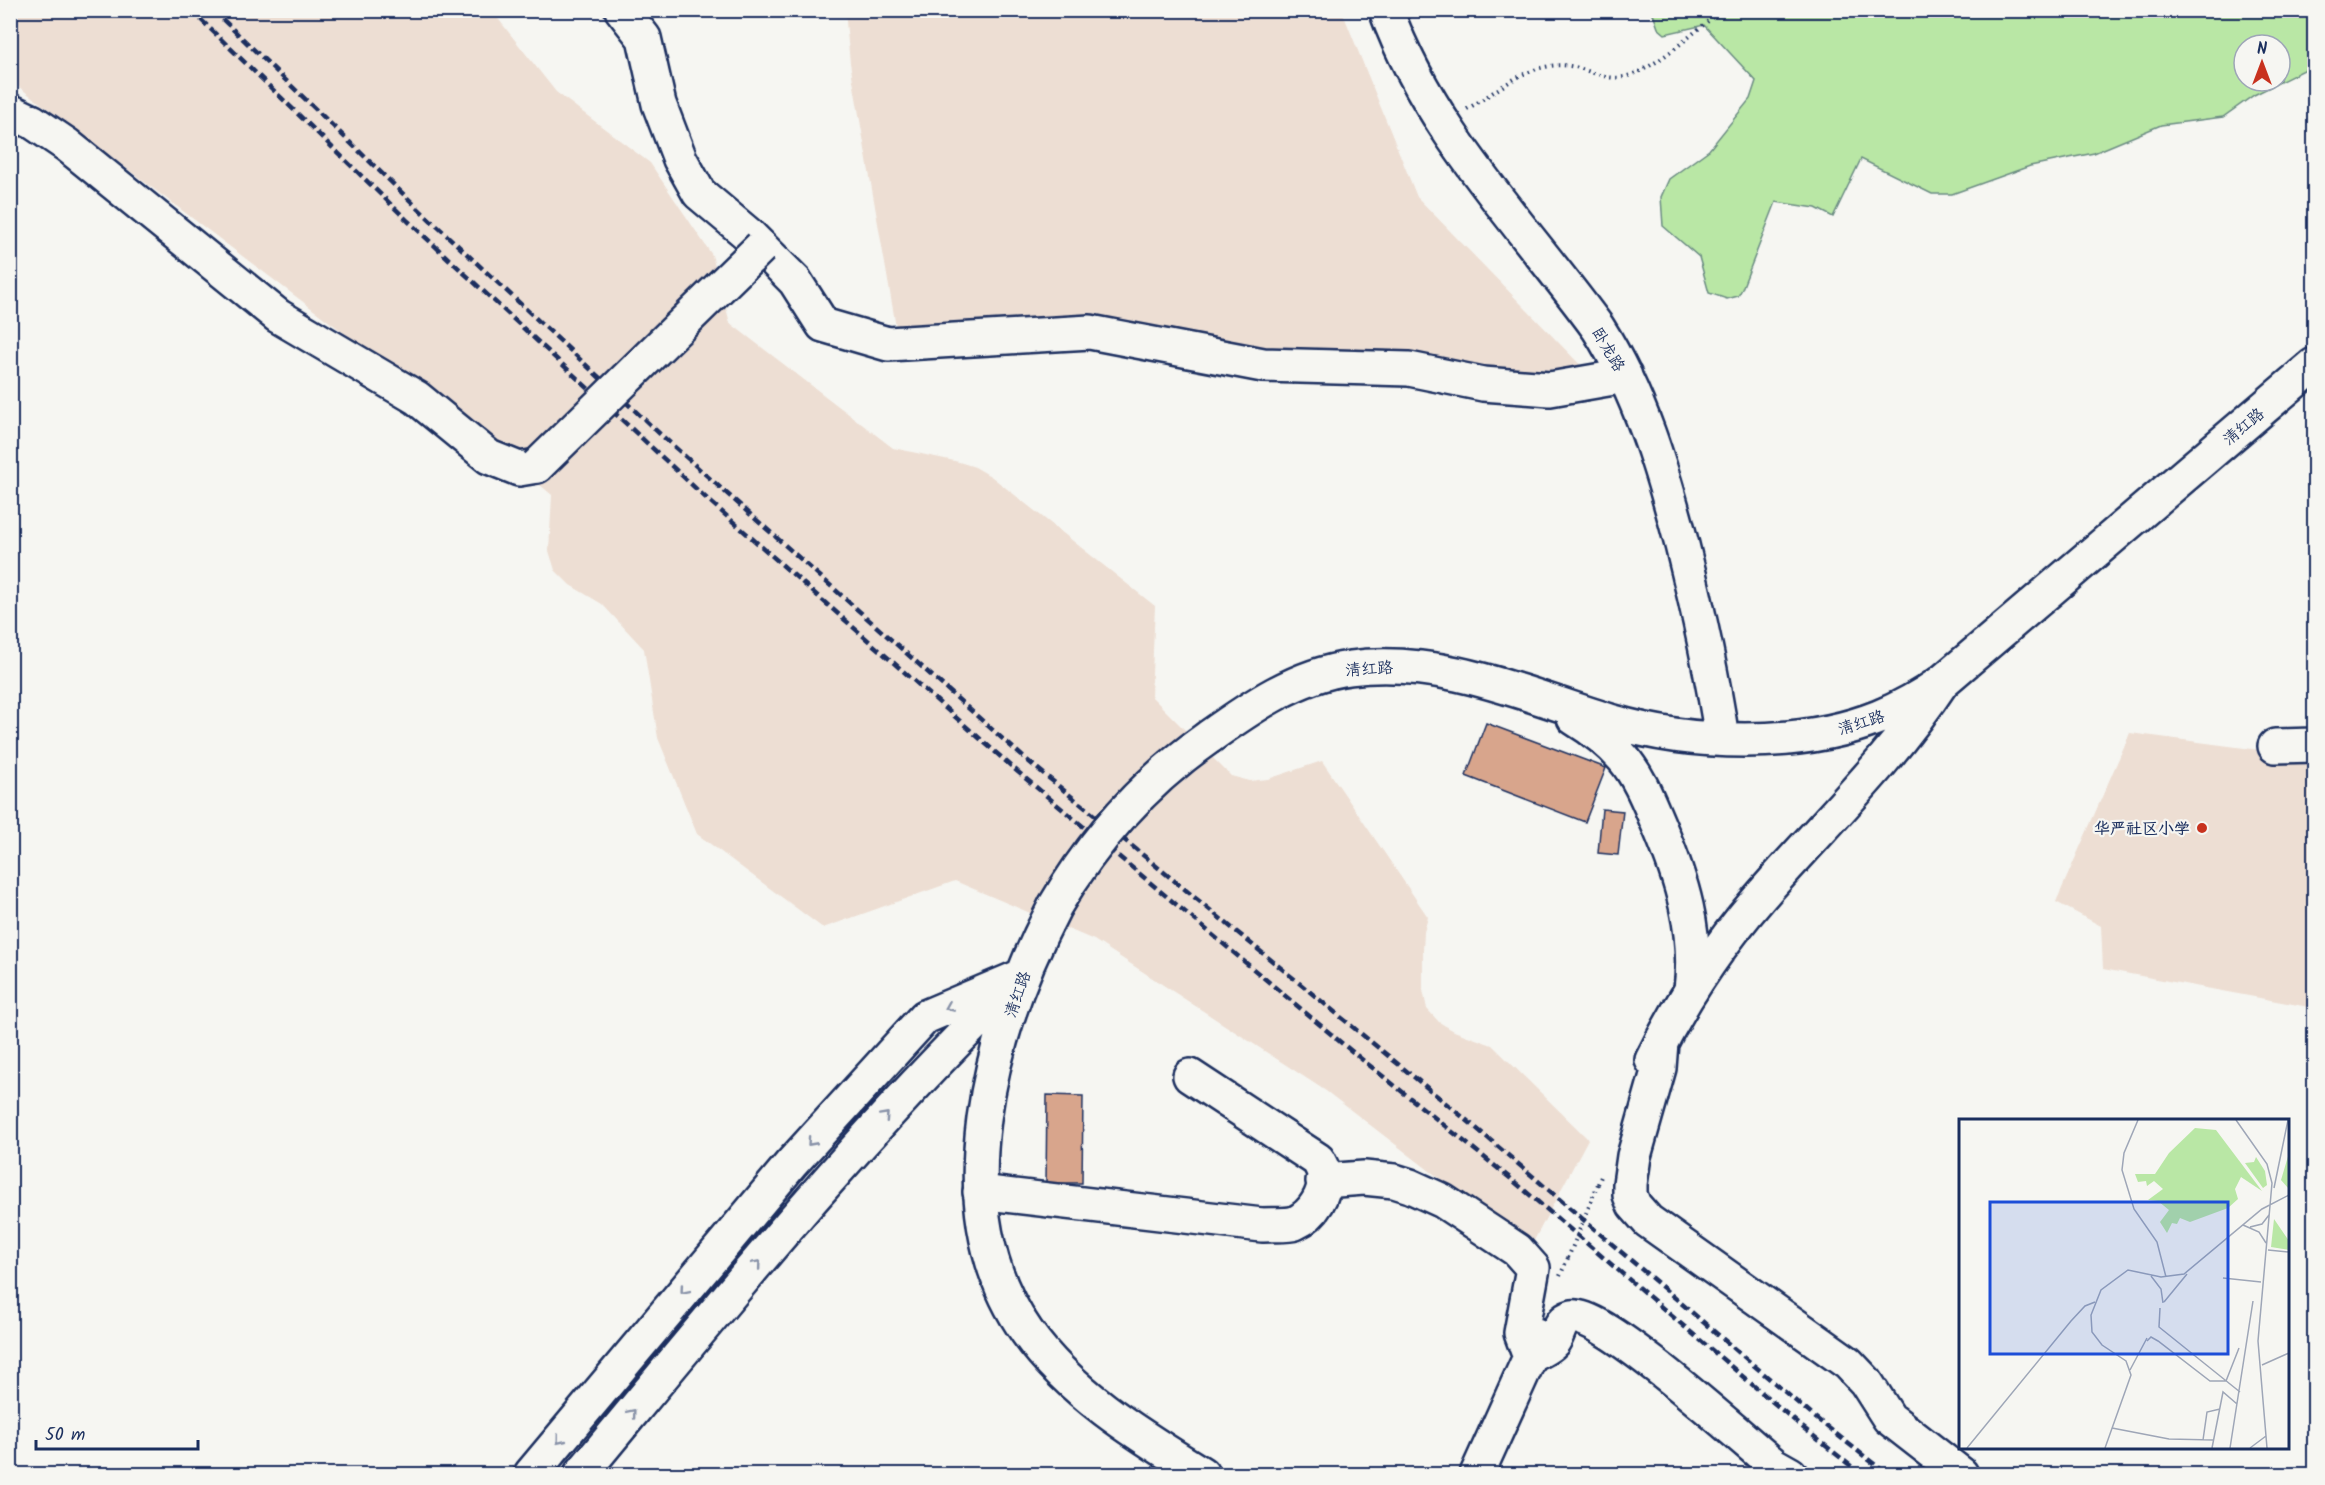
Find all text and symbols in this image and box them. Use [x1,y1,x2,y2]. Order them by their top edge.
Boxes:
north arrow [2232,33,2292,93]
text: N [2257,37,2267,62]
street label: 卧龙路 [1585,323,1631,377]
street label: 清红路 [2218,402,2270,452]
street label: 清红路 [1344,655,1394,684]
street label: 清红路 [1835,704,1888,743]
place label: 华严社区小学 [2094,817,2190,842]
marker: 华严社区小学 [2195,821,2209,835]
street label: 清红路 [999,968,1038,1021]
one-way arrow [944,1000,955,1012]
one-way arrow [878,1113,889,1123]
inset map [1959,1119,2289,1449]
one-way arrow [807,1135,818,1145]
one-way arrow [750,1260,761,1271]
one-way arrow [681,1283,692,1294]
one-way arrow [625,1409,636,1420]
scale bar [36,1413,198,1451]
text: 50 m [45,1421,85,1450]
one-way arrow [556,1433,567,1444]

